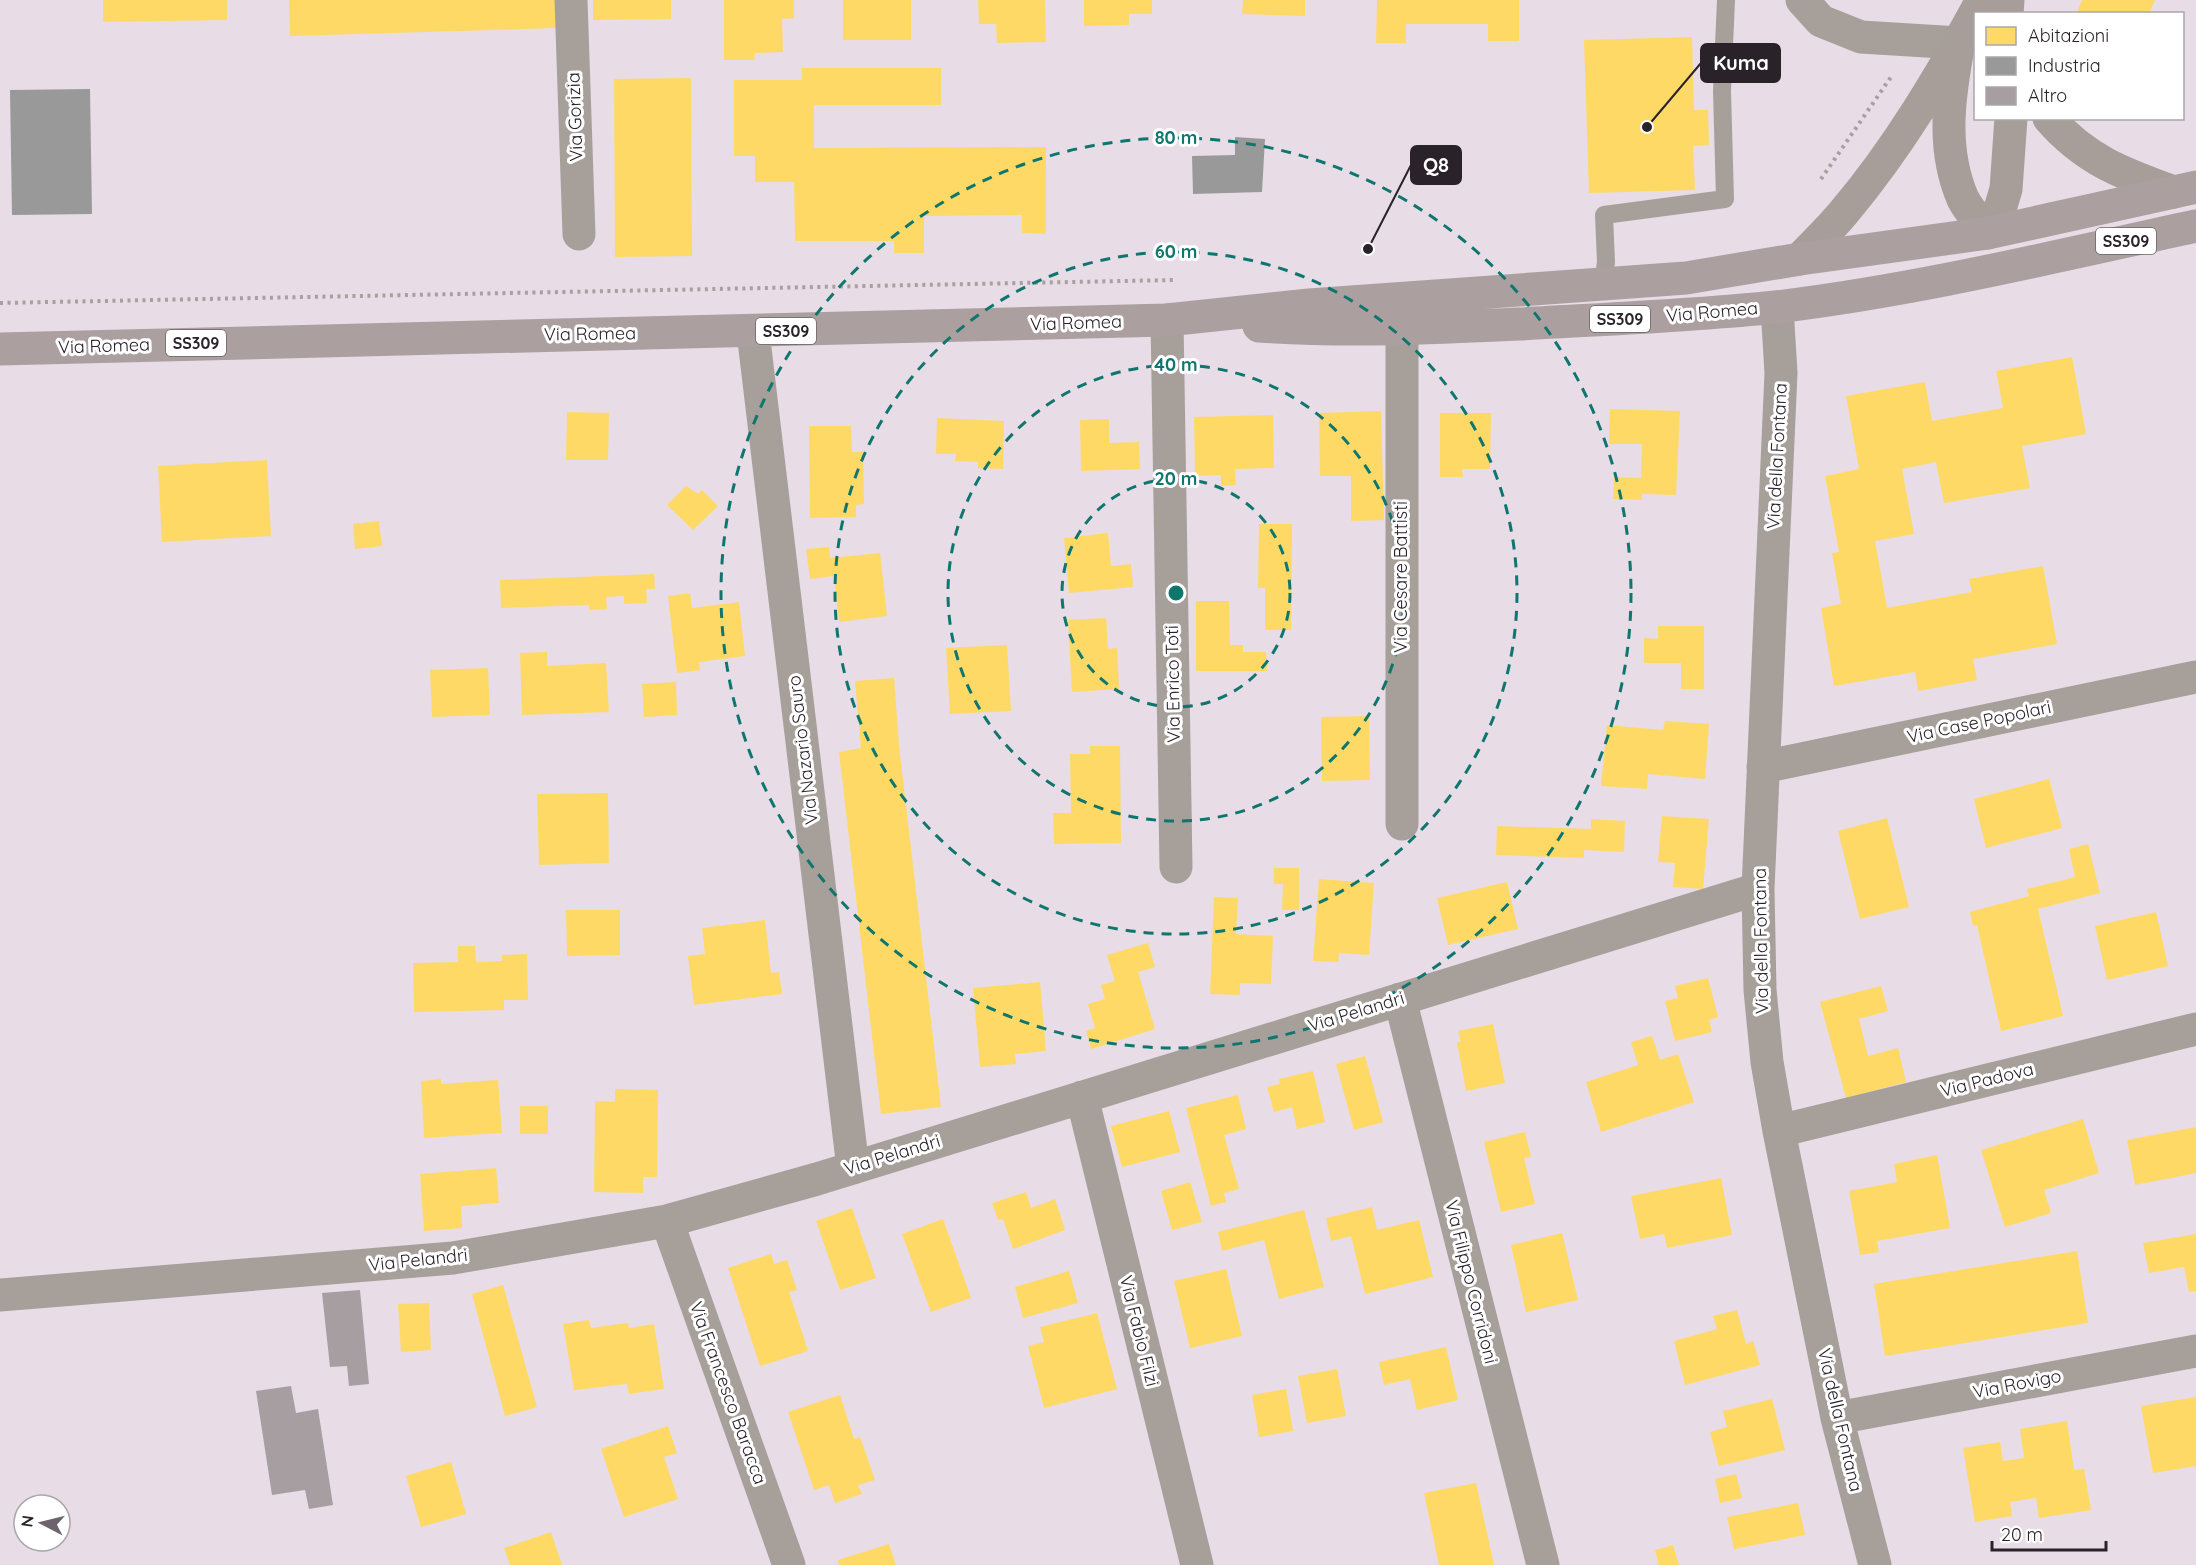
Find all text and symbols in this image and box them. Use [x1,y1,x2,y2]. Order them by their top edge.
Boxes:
legend [1974,12,2184,120]
text: Abitazioni [2028,24,2109,47]
callout: Kuma [1701,44,1780,82]
text: Kuma [1713,50,1769,75]
text: Industria [2028,54,2101,77]
street label: Via Gorizia [561,72,588,162]
text: Altro [2028,84,2067,107]
text: 80 m [1155,126,1197,149]
callout: Q8 [1411,146,1461,184]
text: Q8 [1423,152,1449,177]
road number: SS309 [2096,228,2156,254]
text: 60 m [1155,240,1197,263]
street label: Via Romea [1665,296,1759,327]
road number: SS309 [1590,306,1650,332]
street label: Via Romea [1030,309,1122,336]
road number: SS309 [756,318,816,344]
street label: Via Romea [544,321,636,346]
road number: SS309 [166,330,226,356]
street label: Via Romea [58,332,150,359]
text: 40 m [1154,353,1198,376]
street label: Via della Fontana [1761,382,1792,530]
text: 20 m [1155,467,1197,490]
street label: Via Cesare Battisti [1389,501,1412,653]
centre of rings [1166,583,1186,603]
street label: Via Enrico Toti [1160,625,1185,743]
street label: Via Nazario Sauro [782,674,823,826]
street label: Via Case Popolari [1905,695,2053,748]
street label: Via della Fontana [1748,868,1773,1014]
street label: Via Pelandri [1305,986,1407,1037]
street label: Via Padova [1938,1057,2036,1102]
street label: Via Pelandri [841,1129,943,1180]
street label: Via Filippo Corridoni [1440,1198,1503,1366]
street label: Via Pelandri [367,1243,469,1276]
street label: Via Fabio Filzi [1115,1273,1164,1389]
street label: Via Francesco Baracca [685,1298,772,1487]
street label: Via della Fontana [1813,1346,1868,1494]
street label: Via Rovigo [1971,1364,2063,1403]
north arrow [12,1493,72,1553]
text: N [16,1514,38,1528]
scale bar [1992,1514,2106,1552]
text: 20 m [2001,1523,2043,1546]

